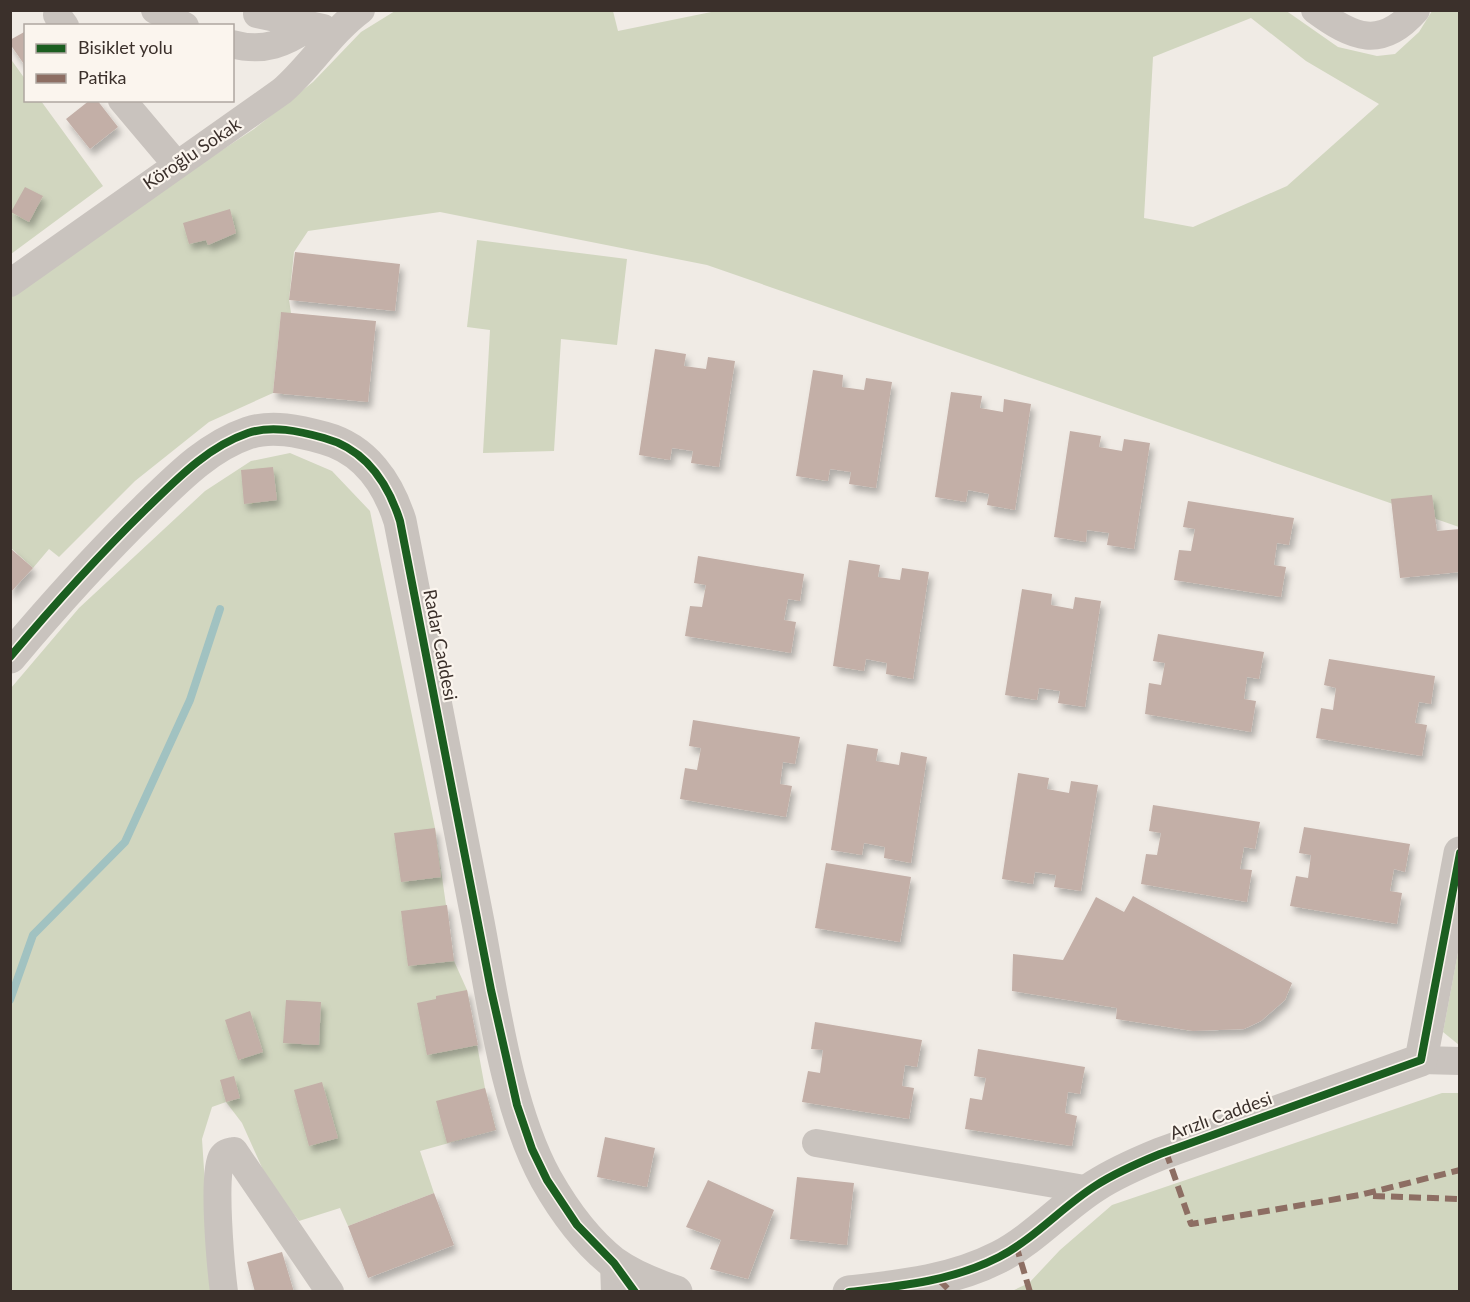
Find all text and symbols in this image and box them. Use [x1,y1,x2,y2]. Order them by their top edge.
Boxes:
legend [24,24,234,102]
text: Bisiklet yolu [78,36,173,58]
text: Patika [78,66,127,88]
street label: Köroğlu Sokak [138,112,245,194]
street label: Radar Caddesi [419,587,463,702]
street label: Arızlı Caddesi [1167,1086,1275,1144]

